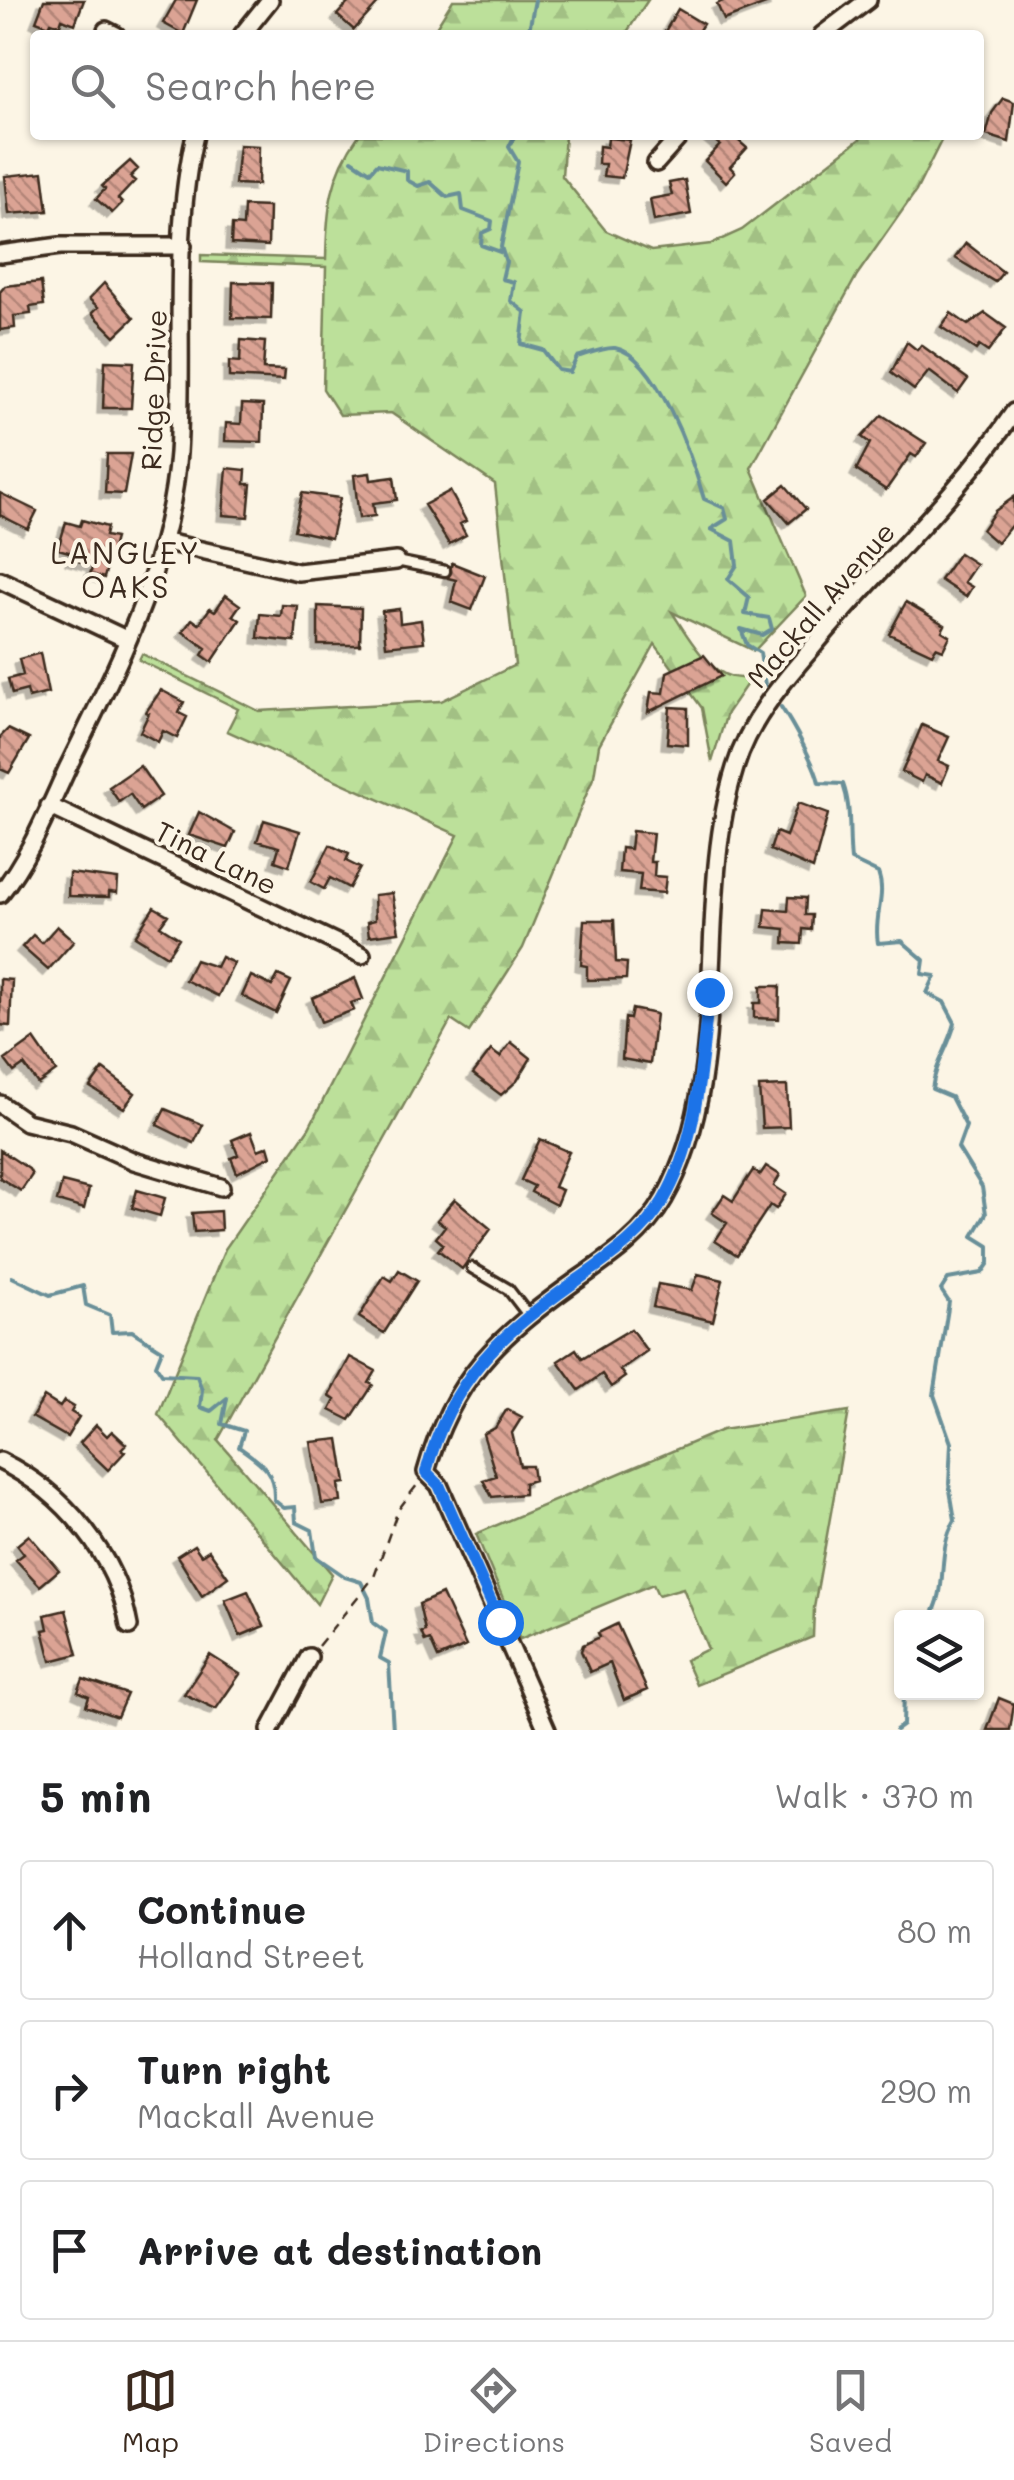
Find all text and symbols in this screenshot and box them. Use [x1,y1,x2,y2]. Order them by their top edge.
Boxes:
search box [30,30,984,140]
icon: search [65,58,120,113]
text: Search here [145,60,376,110]
street label: Ridge Drive [132,309,174,471]
street label: Mackall Avenue [738,514,902,695]
district label: LANGLEY OAKS [50,532,202,606]
street label: Tina Lane [150,812,283,902]
route end [687,970,733,1016]
route start [478,1600,524,1646]
map controls [894,1610,984,1700]
button: layers [894,1610,984,1700]
text: 5 min [40,1768,151,1823]
text: Walk · 370 m [774,1774,974,1816]
text: Continue [137,1884,306,1934]
icon: ahead [42,1903,97,1958]
text: 80 m [897,1909,972,1951]
text: Holland Street [137,1934,365,1976]
text: Turn right [137,2044,331,2094]
icon: right [42,2063,97,2118]
text: 290 m [880,2069,972,2111]
text: Mackall Avenue [137,2094,375,2136]
icon: arrive [42,2223,97,2278]
text: Arrive at destination [137,2225,542,2275]
tab: Map [122,2363,179,2459]
tab: Directions [423,2363,565,2459]
tab: Saved [809,2363,892,2459]

